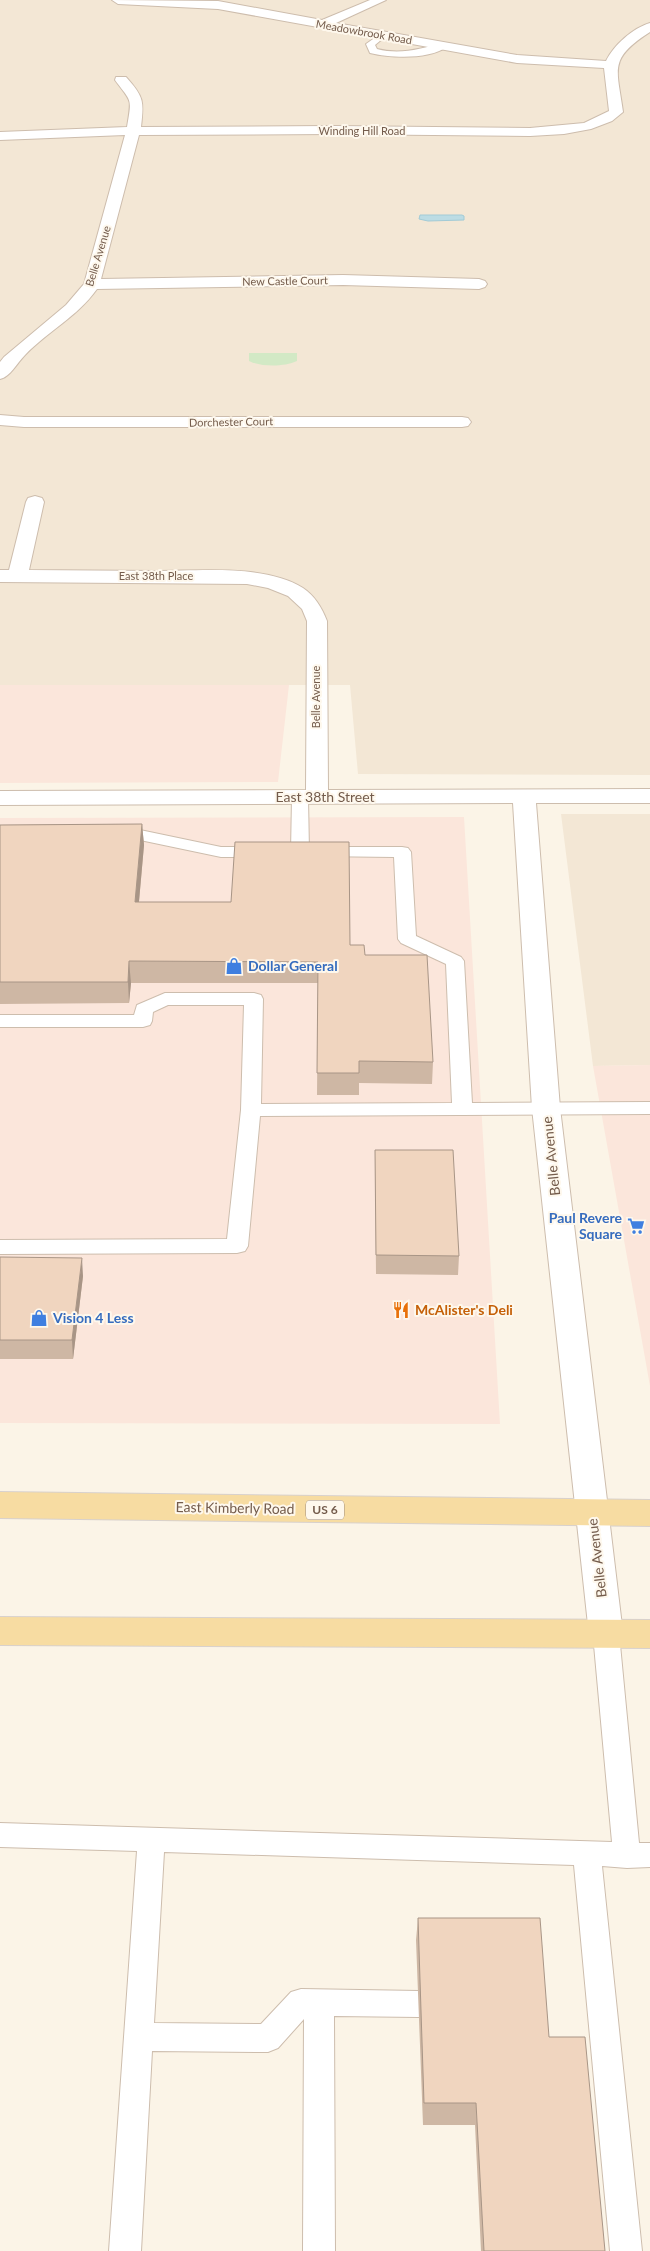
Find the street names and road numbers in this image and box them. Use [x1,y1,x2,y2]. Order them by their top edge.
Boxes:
street label: Meadowbrook Road [315,17,413,46]
street label: Winding Hill Road [319,124,405,137]
street label: Belle Avenue [82,224,113,288]
street label: New Castle Court [242,273,328,288]
street label: Dorchester Court [189,414,273,429]
street label: East 38th Place [119,569,193,582]
street label: Belle Avenue [309,665,322,728]
street label: East 38th Street [275,788,375,805]
street label: Belle Avenue [538,1115,563,1197]
street label: East Kimberly Road [175,1498,295,1517]
road number: US 6 [306,1500,344,1520]
street label: Belle Avenue [583,1517,610,1599]

